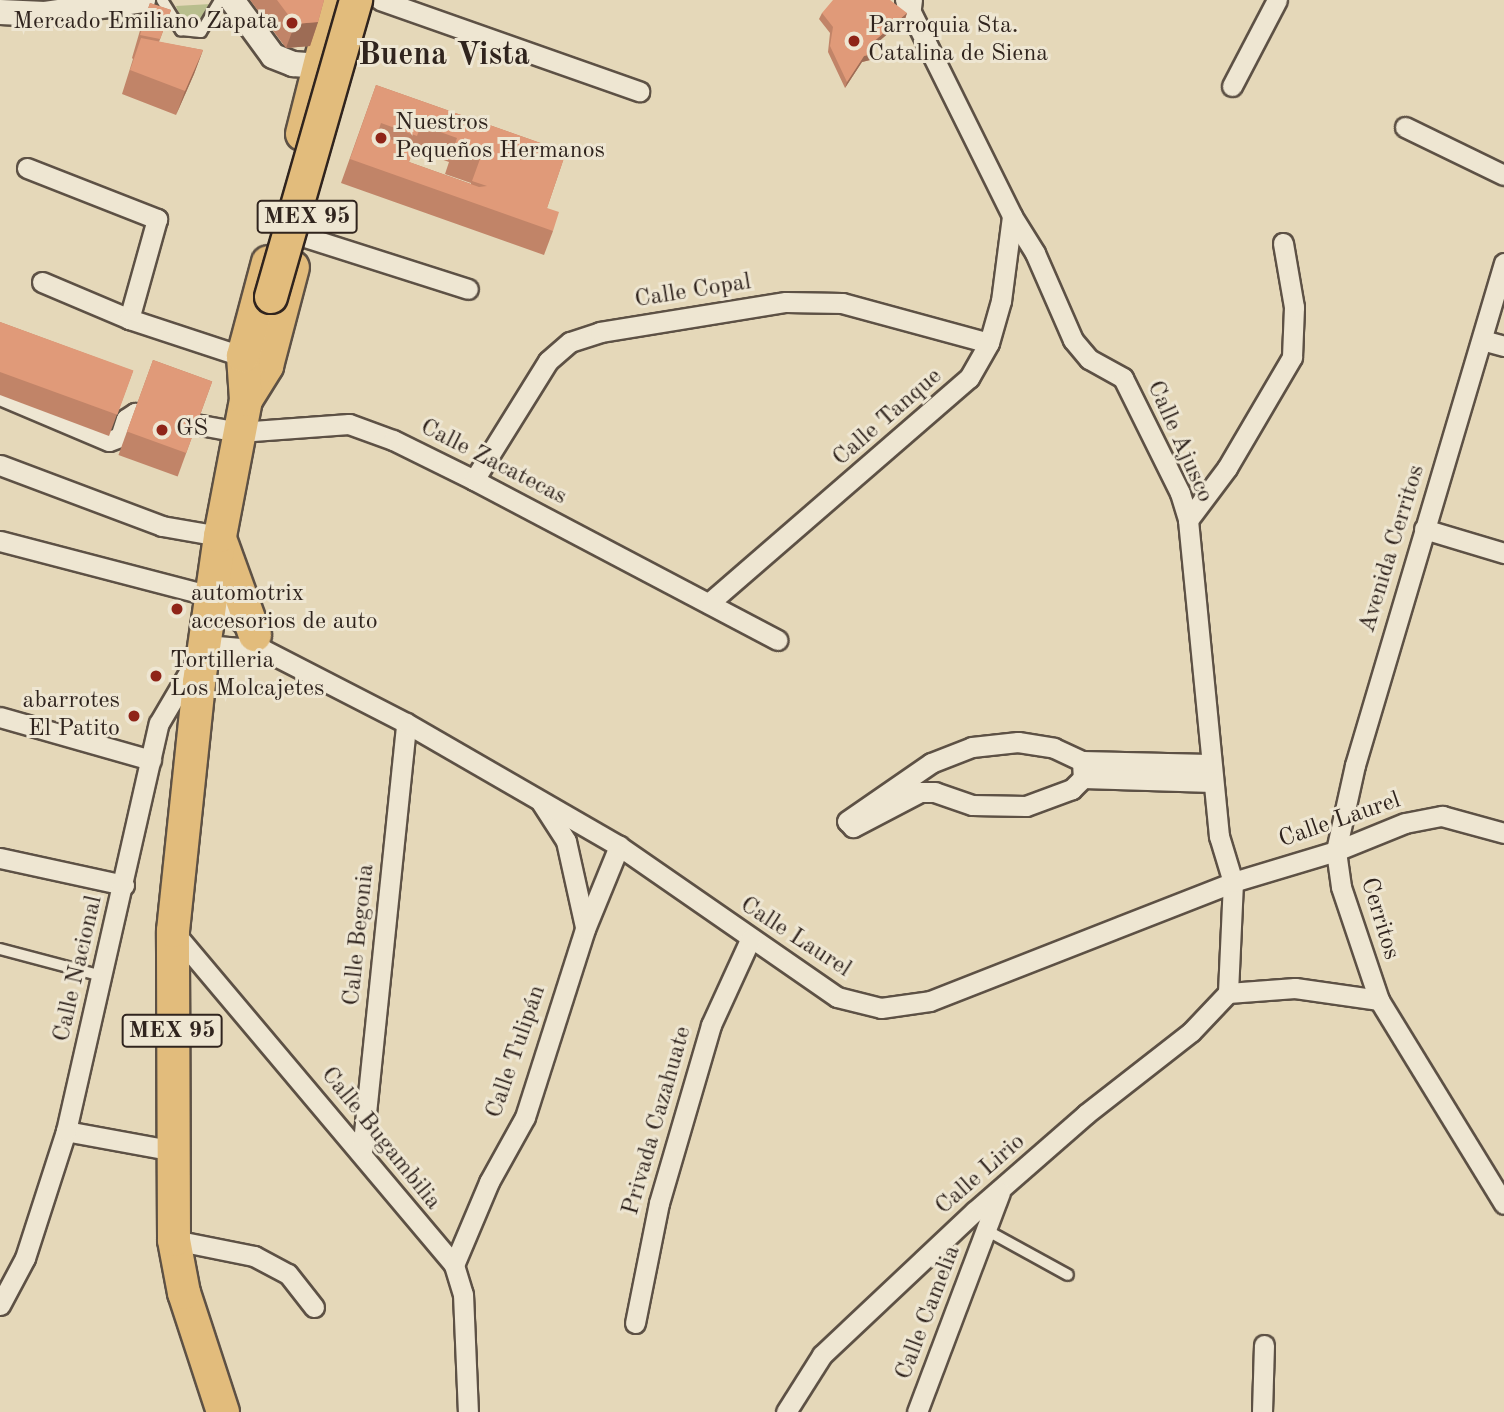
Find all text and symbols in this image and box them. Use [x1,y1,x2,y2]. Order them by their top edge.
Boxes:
place label: Mercado Emiliano Zapata [13,9,278,37]
place label: Parroquia Sta. Catalina de Siena [868,13,1048,69]
marker: Mercado Emiliano Zapata [284,15,300,31]
marker: Parroquia Sta. Catalina de Siena [846,33,862,49]
district label: Buena Vista [358,37,530,75]
place label: Nuestros Pequeños Hermanos [395,110,605,166]
marker: Nuestros Pequeños Hermanos [373,130,389,146]
road number: MEX 95 [256,198,358,236]
street label: Calle Copal [633,269,753,315]
street label: Calle Tanque [828,363,948,473]
street label: Calle Ajusco [1139,377,1219,507]
street label: Calle Zacatecas [415,414,571,512]
place label: GS [176,416,208,444]
marker: GS [154,422,170,438]
street label: Avenida Cerritos [1354,462,1432,636]
place label: automotrix accesorios de auto [191,581,378,637]
marker: automotrix accesorios de auto [169,601,185,617]
place label: Tortilleria Los Molcajetes [170,648,325,704]
marker: Tortilleria Los Molcajetes [148,668,164,684]
place label: abarrotes El Patito [23,688,120,744]
marker: abarrotes El Patito [126,708,142,724]
street label: Calle Laurel [1275,787,1405,855]
street label: Calle Begonia [338,863,382,1007]
street label: Cerritos [1353,875,1405,963]
street label: Calle Laurel [734,891,856,985]
street label: Calle Nacional [48,893,110,1045]
street label: Calle Tulipán [481,982,553,1122]
road number: MEX 95 [121,1012,223,1050]
street label: Privada Cazahuate [617,1023,699,1219]
street label: Calle Bugambilia [314,1062,446,1216]
street label: Calle Lirio [930,1128,1032,1222]
street label: Calle Camelia [890,1242,968,1384]

